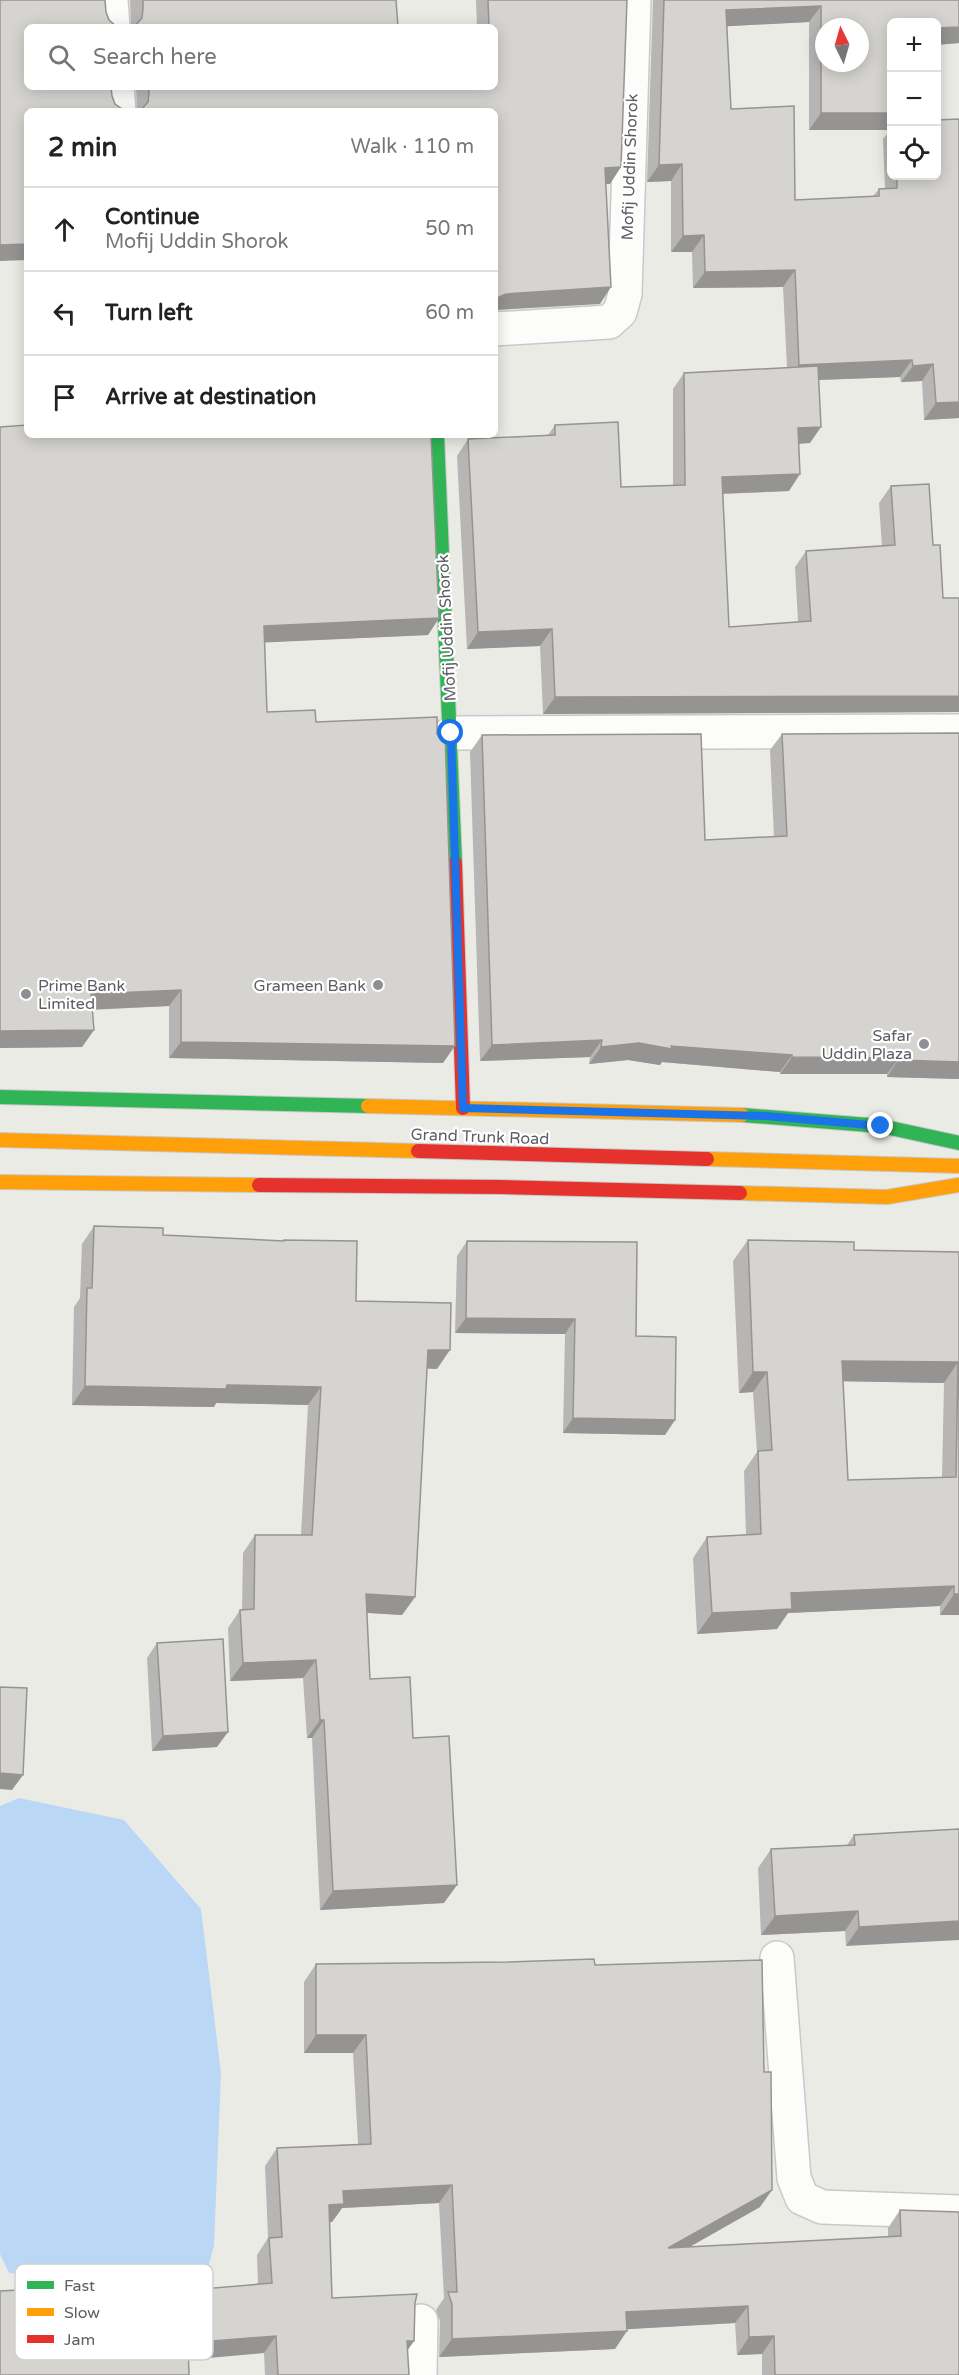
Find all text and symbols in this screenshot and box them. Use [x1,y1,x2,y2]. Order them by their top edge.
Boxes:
north arrow [815,18,869,72]
map controls [887,18,941,180]
button: + [887,18,941,72]
search box [24,24,498,90]
icon: search [45,41,78,74]
text: Search here [93,44,217,70]
button: − [887,72,941,126]
street label: Mofij Uddin Shorok [617,93,643,241]
button: locate [887,126,941,180]
text: 2 min [48,132,117,163]
text: Walk · 110 m [351,135,474,159]
text: Continue [105,204,200,230]
icon: ahead [48,213,81,246]
text: 50 m [425,217,474,241]
text: Mofij Uddin Shorok [105,230,288,254]
icon: left [48,297,81,330]
text: Turn left [105,300,193,326]
text: 60 m [425,301,474,325]
icon: arrive [48,381,81,414]
text: Arrive at destination [105,384,316,410]
street label: Mofij Uddin Shorok [433,554,461,702]
route start [437,719,463,745]
place label: Prime Bank Limited [38,976,125,1014]
place label: Grameen Bank [254,976,366,996]
marker: Grameen Bank [371,978,385,992]
marker: Prime Bank Limited [19,987,33,1001]
place label: Safar Uddin Plaza [821,1026,913,1064]
marker: Safar Uddin Plaza [917,1037,931,1051]
route end [867,1112,893,1138]
street label: Grand Trunk Road [410,1125,550,1149]
legend [15,2264,213,2360]
text: Fast [64,2276,95,2296]
text: Slow [64,2303,100,2323]
text: Jam [64,2330,95,2350]

